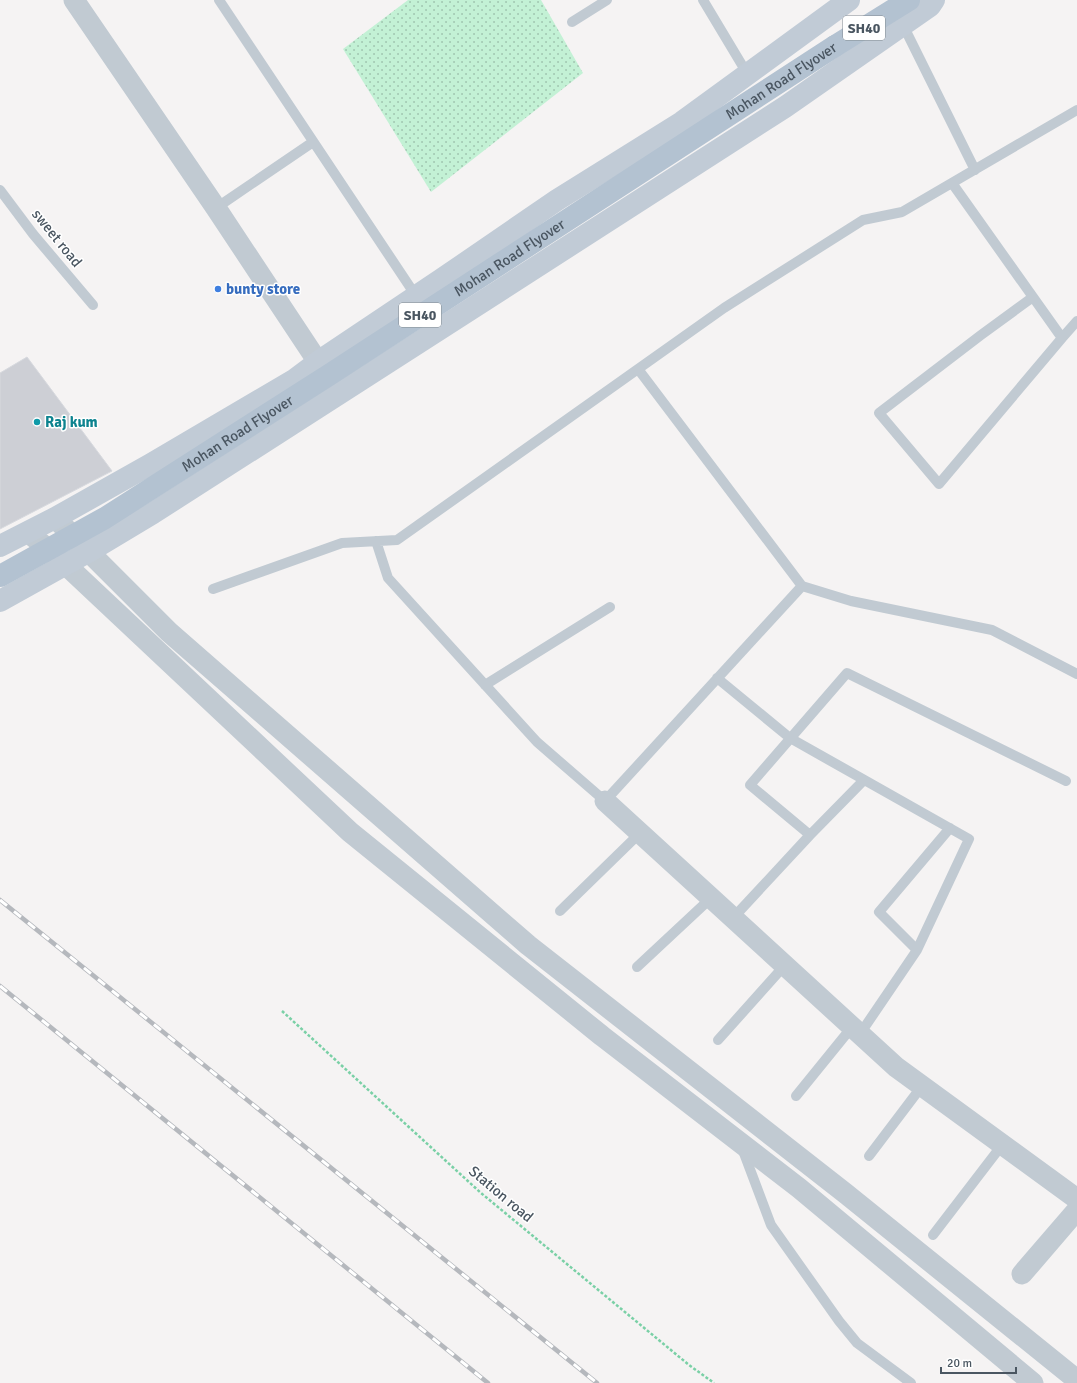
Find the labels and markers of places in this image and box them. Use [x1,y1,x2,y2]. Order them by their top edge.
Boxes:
place label: bunty store [226,280,300,298]
marker: bunty store [213,284,223,294]
place label: Raj kum [45,413,98,431]
marker: Raj kum [32,417,42,427]

